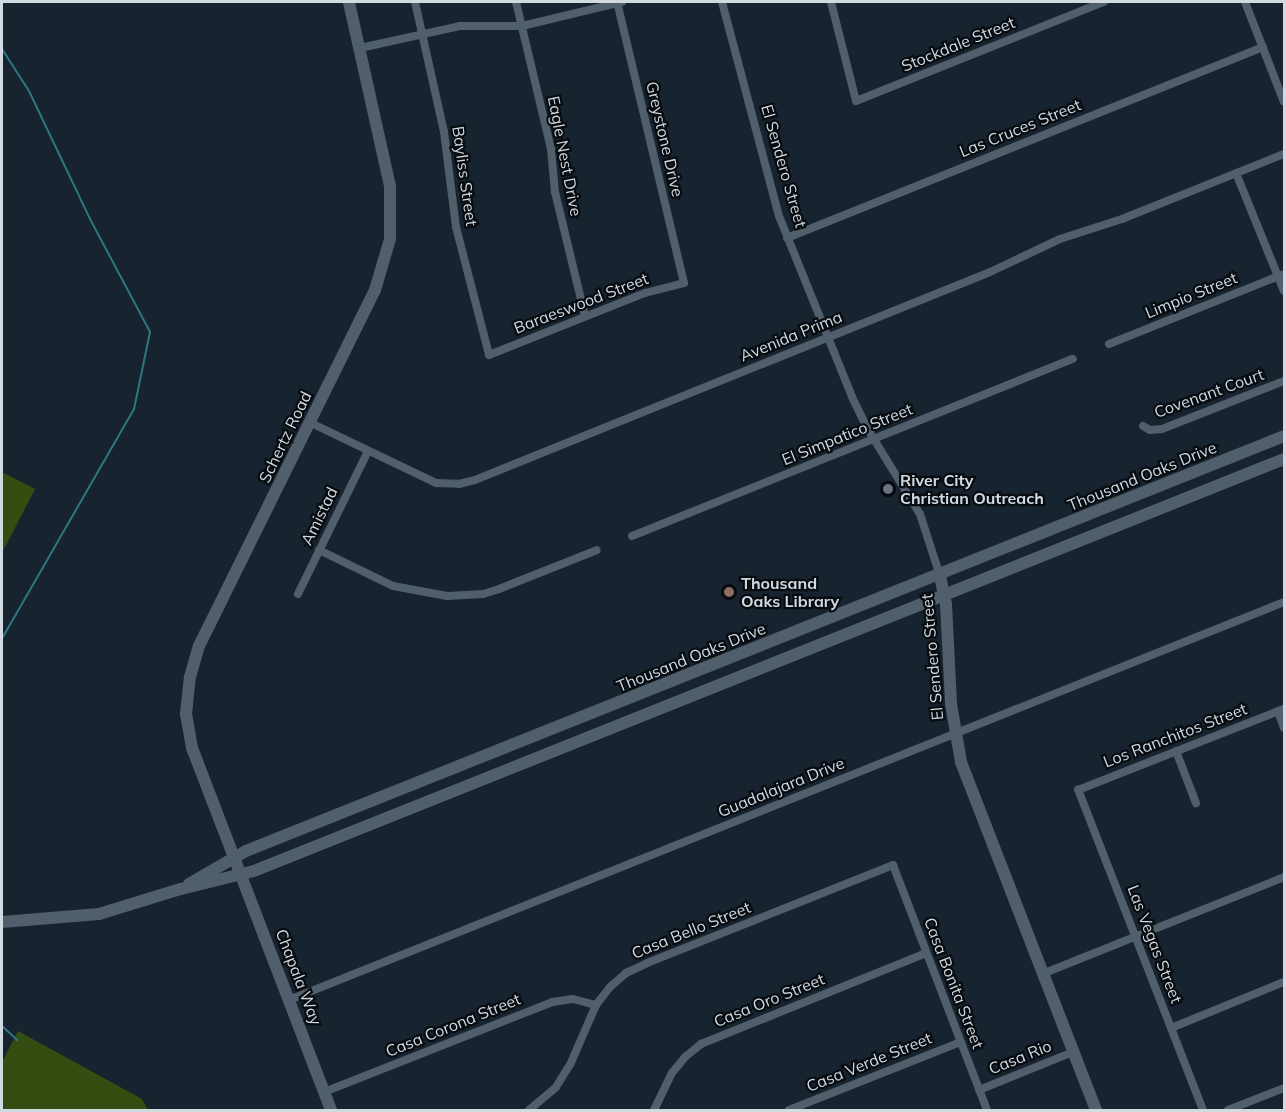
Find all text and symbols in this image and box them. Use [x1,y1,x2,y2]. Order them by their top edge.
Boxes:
street label: Stockdale Street [898,12,1018,76]
street label: Greystone Drive [642,79,688,199]
street label: Eagle Nest Drive [544,94,586,218]
street label: Las Cruces Street [956,95,1084,161]
street label: El Sendero Street [757,102,811,230]
street label: Bayliss Street [448,125,482,227]
street label: Limpio Street [1142,268,1240,322]
street label: Baraeswood Street [511,269,651,337]
street label: Avenida Prima [737,307,845,365]
street label: Covenant Court [1152,364,1266,422]
street label: Schertz Road [255,388,315,486]
street label: El Simpatico Street [779,399,915,469]
street label: Thousand Oaks Drive [1065,437,1219,515]
place label: River City Christian Outreach [900,470,1044,508]
marker: River City Christian Outreach [881,482,895,496]
street label: Amistad [297,484,341,548]
place label: Thousand Oaks Library [741,573,839,611]
marker: Thousand Oaks Library [722,585,736,599]
street label: El Sendero Street [917,593,947,721]
street label: Thousand Oaks Drive [614,618,768,696]
street label: Los Ranchitos Street [1101,699,1249,771]
street label: Guadalajara Drive [715,753,847,821]
street label: Las Vegas Street [1124,882,1186,1006]
street label: Casa Bello Street [629,897,753,963]
street label: Casa Bonita Street [920,915,988,1051]
street label: Chapala Way [272,926,326,1028]
street label: Casa Oro Street [711,969,827,1031]
street label: Casa Corona Street [383,989,523,1061]
street label: Casa Verde Street [804,1028,934,1096]
street label: Casa Rio [986,1036,1054,1078]

